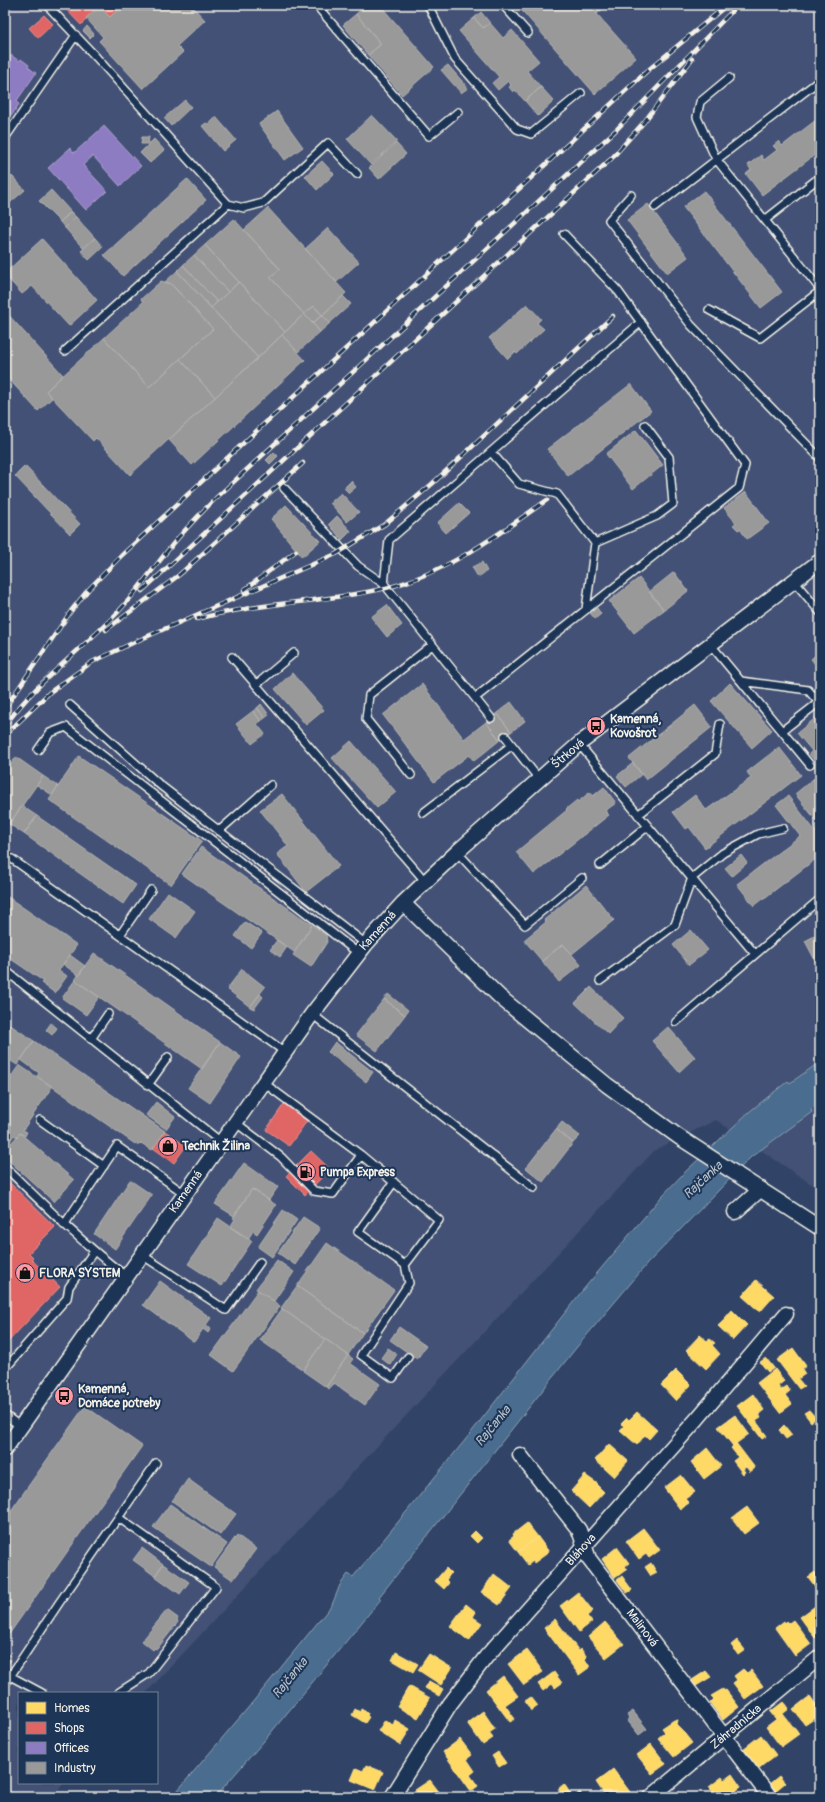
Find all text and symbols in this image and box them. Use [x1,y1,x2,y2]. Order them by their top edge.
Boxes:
place label: Kamenná, Kovošrot [610,712,661,741]
bus stop icon: Kamenná, Kovošrot [585,715,607,737]
street label: Štrková [548,735,588,772]
street label: Kamenná [356,908,400,954]
shop icon: Technik Žilina [157,1135,179,1157]
place label: Technik Žilina [181,1138,250,1154]
water label: Rajčanka [680,1157,727,1202]
fuel station icon: Pumpa Express [295,1161,317,1183]
place label: Pumpa Express [320,1165,395,1180]
street label: Kamenná [166,1168,206,1216]
shop icon: FLORA SYSTEM [14,1262,36,1284]
place label: FLORA SYSTEM [39,1266,121,1281]
place label: Kamenná, Domáce potreby [78,1382,161,1411]
bus stop icon: Kamenná, Domáce potreby [53,1385,75,1407]
water label: Rajčanka [472,1402,515,1450]
street label: Bláhova [563,1530,600,1569]
street label: Malinová [623,1606,661,1650]
water label: Rajčanka [269,1654,312,1702]
legend [18,1692,158,1784]
text: Homes [54,1701,90,1716]
street label: Záhradnícka [707,1701,765,1753]
text: Shops [54,1721,85,1736]
text: Offices [54,1741,90,1756]
text: Industry [54,1761,96,1776]

